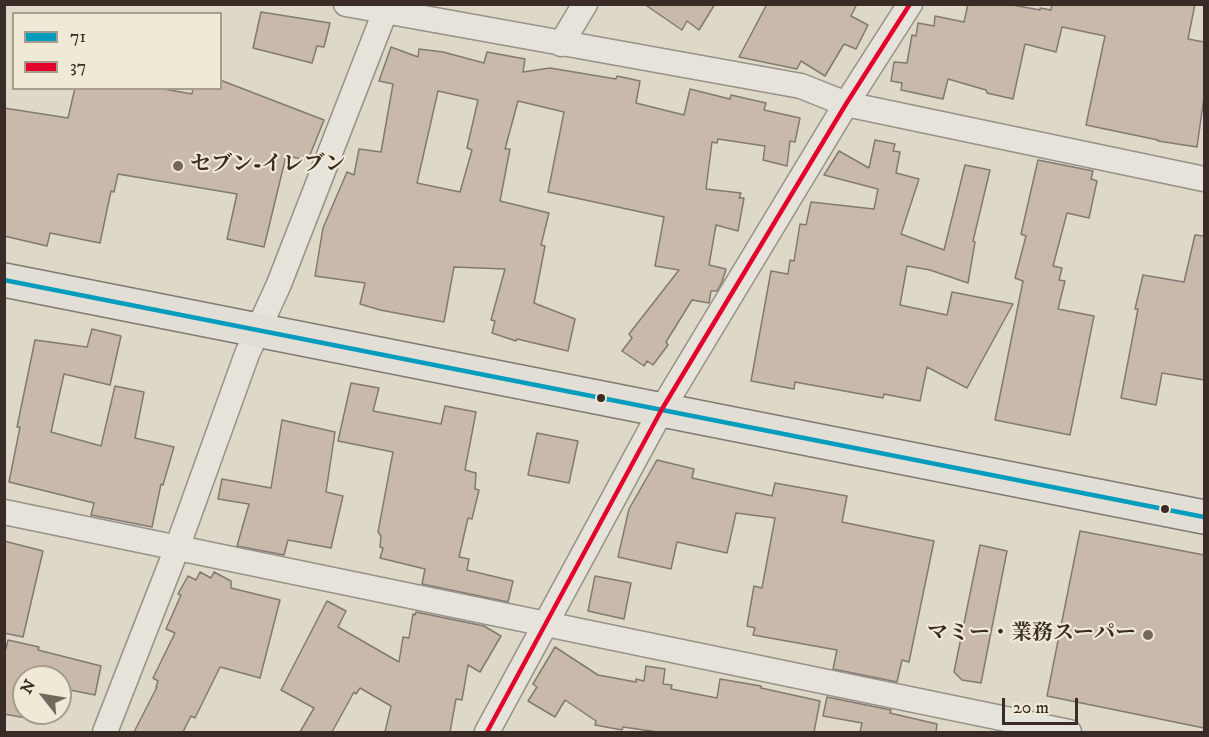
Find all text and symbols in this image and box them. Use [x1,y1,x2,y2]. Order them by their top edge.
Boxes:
legend [12,12,222,90]
text: 71 [70,26,86,48]
text: 37 [70,56,86,78]
place label: セブン-イレブン [190,153,346,179]
marker: セブン-イレブン [171,159,185,173]
unlabelled marker [595,392,607,404]
unlabelled marker [1159,503,1171,515]
place label: マミー・業務スーパー [927,622,1136,648]
marker: マミー・業務スーパー [1141,628,1155,642]
north arrow [12,665,72,725]
text: N [16,676,40,698]
scale bar [1005,686,1082,724]
text: 20 m [1013,697,1049,719]

